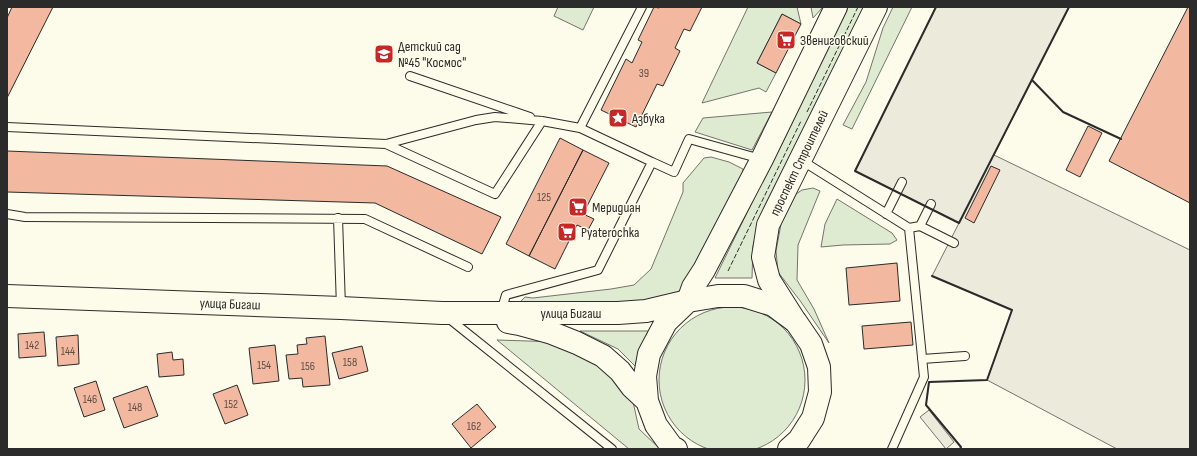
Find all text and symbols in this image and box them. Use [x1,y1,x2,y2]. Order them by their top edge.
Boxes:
supermarket icon: Звениговский [775,29,797,51]
place label: Звениговский [800,32,869,49]
place label: Детский сад №45 "Космос" [398,38,466,71]
school or university icon: Детский сад №45 "Космос" [373,43,395,65]
house number: 39 [639,66,649,81]
place icon: Азбука [607,107,629,129]
street label: проспект Строителей [766,107,832,219]
place label: Азбука [631,110,665,127]
house number: 125 [537,190,551,205]
supermarket icon: Меридиан [567,196,589,218]
place label: Меридиан [592,199,641,216]
supermarket icon: Pyaterochka [556,221,578,243]
place label: Pyaterochka [581,224,639,241]
street label: улица Бигаш [199,294,261,314]
street label: улица Бигаш [541,305,602,322]
house number: 142 [25,338,39,353]
house number: 144 [61,344,75,359]
house number: 158 [343,355,357,370]
house number: 154 [257,358,271,373]
house number: 156 [301,359,315,374]
house number: 146 [83,392,97,407]
house number: 152 [224,397,238,412]
house number: 148 [128,400,142,415]
house number: 162 [467,419,481,434]

